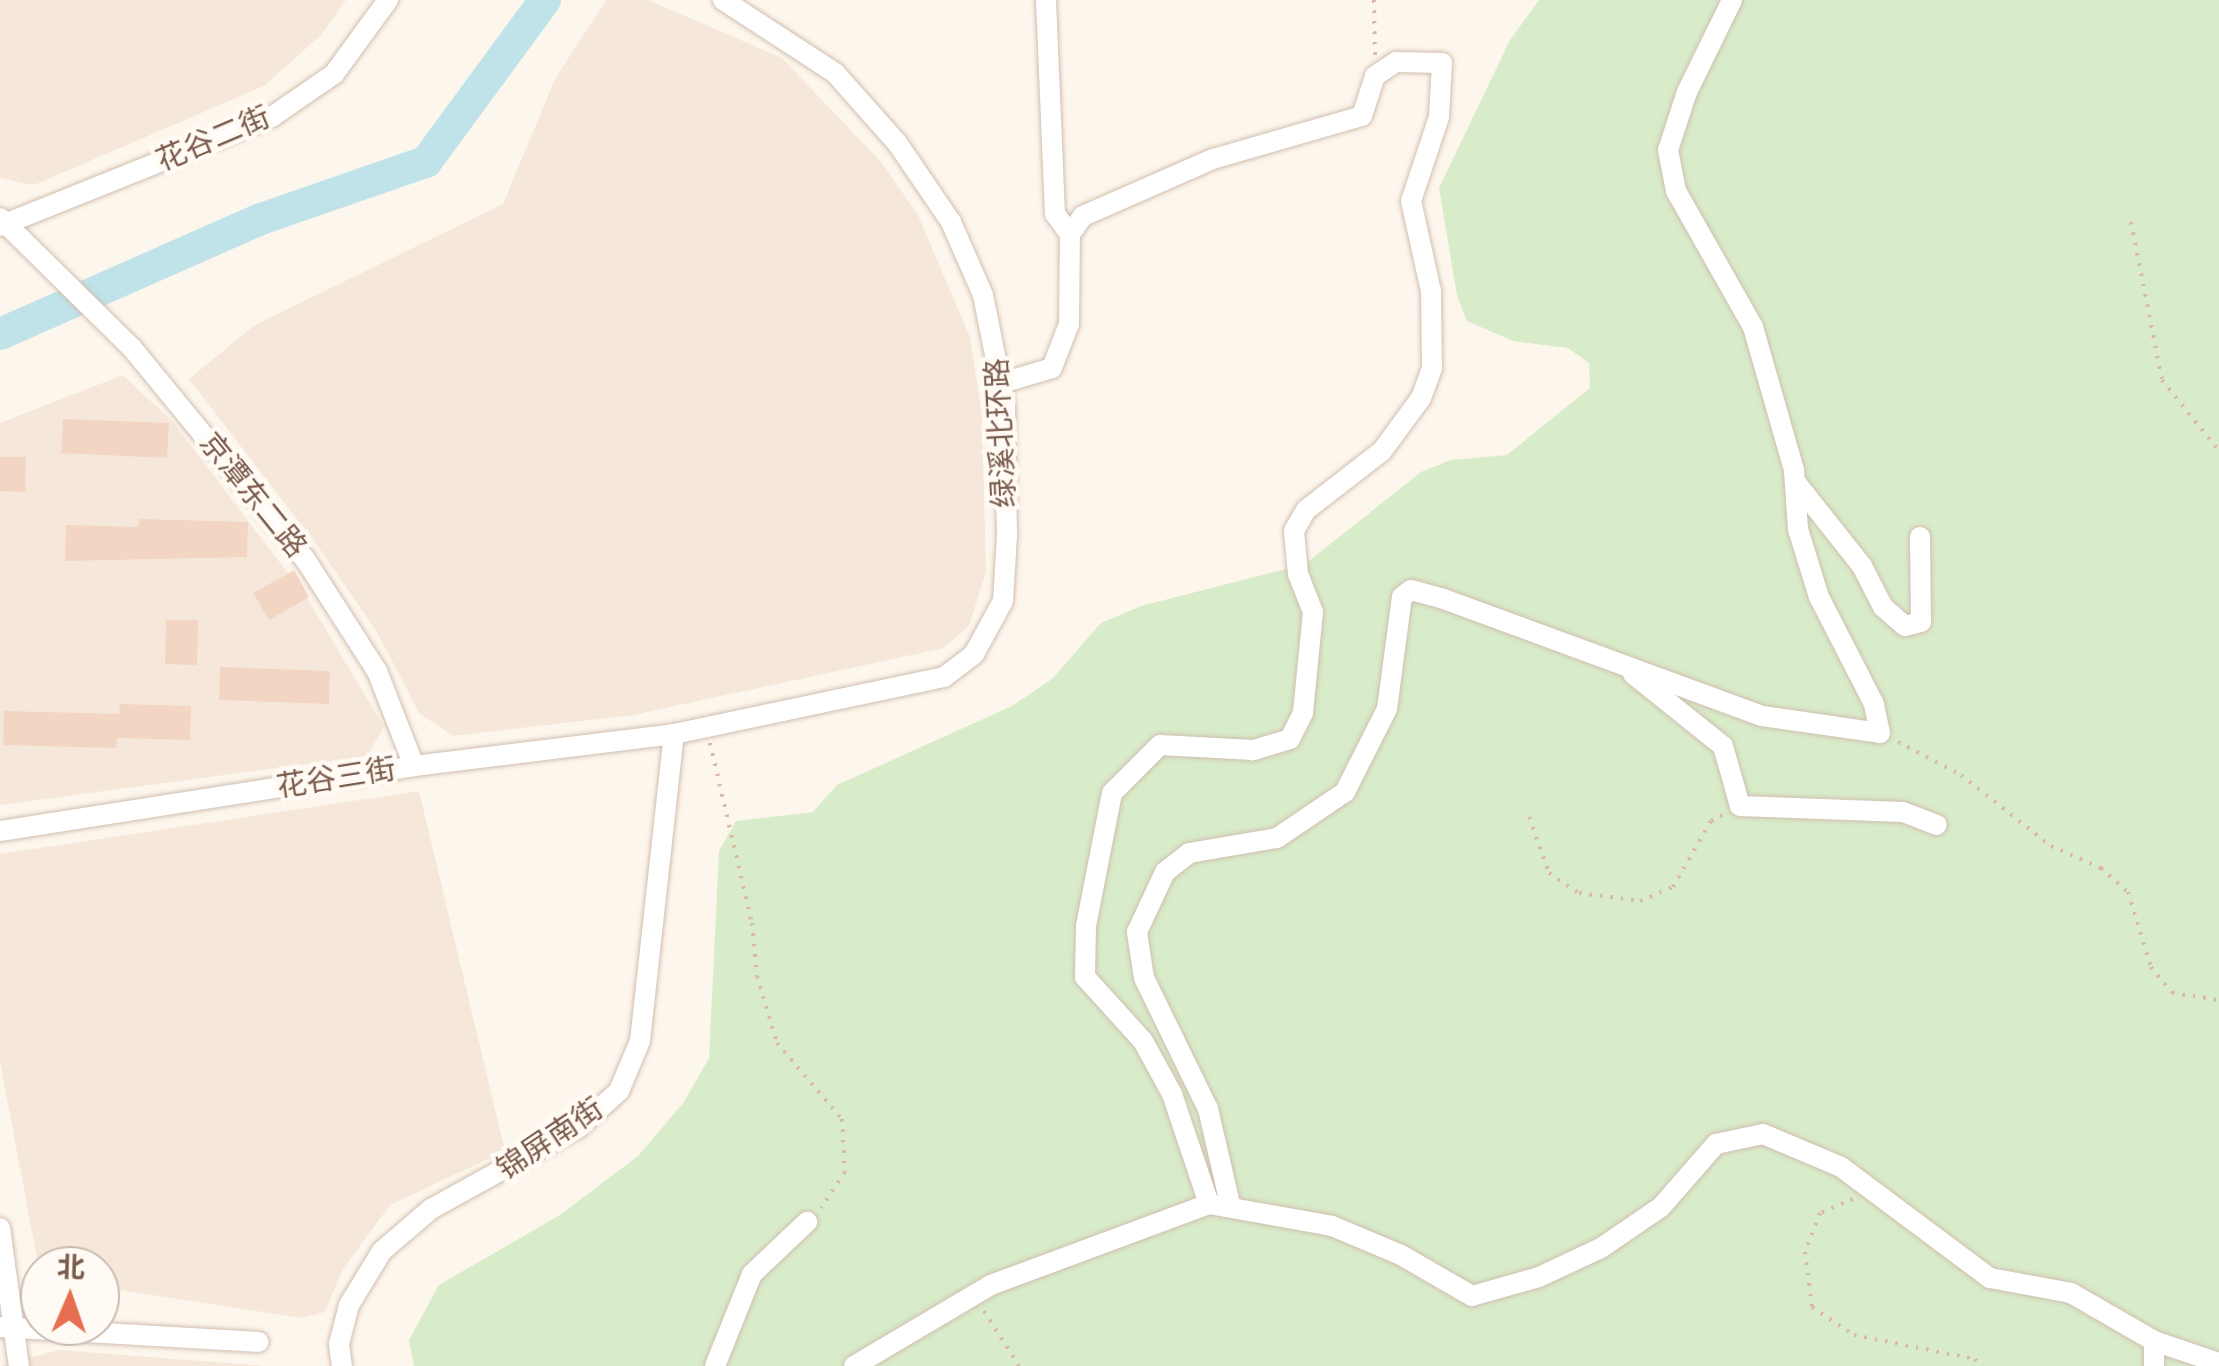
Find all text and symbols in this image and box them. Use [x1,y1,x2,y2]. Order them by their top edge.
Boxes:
street label: 花谷二街 [151,99,275,179]
street label: 绿溪北环路 [979,357,1023,509]
street label: 京潭东二路 [192,425,314,565]
street label: 花谷三街 [274,751,398,805]
street label: 锦屏南街 [490,1091,610,1187]
north arrow [20,1246,120,1346]
text: 北 [56,1252,86,1283]

